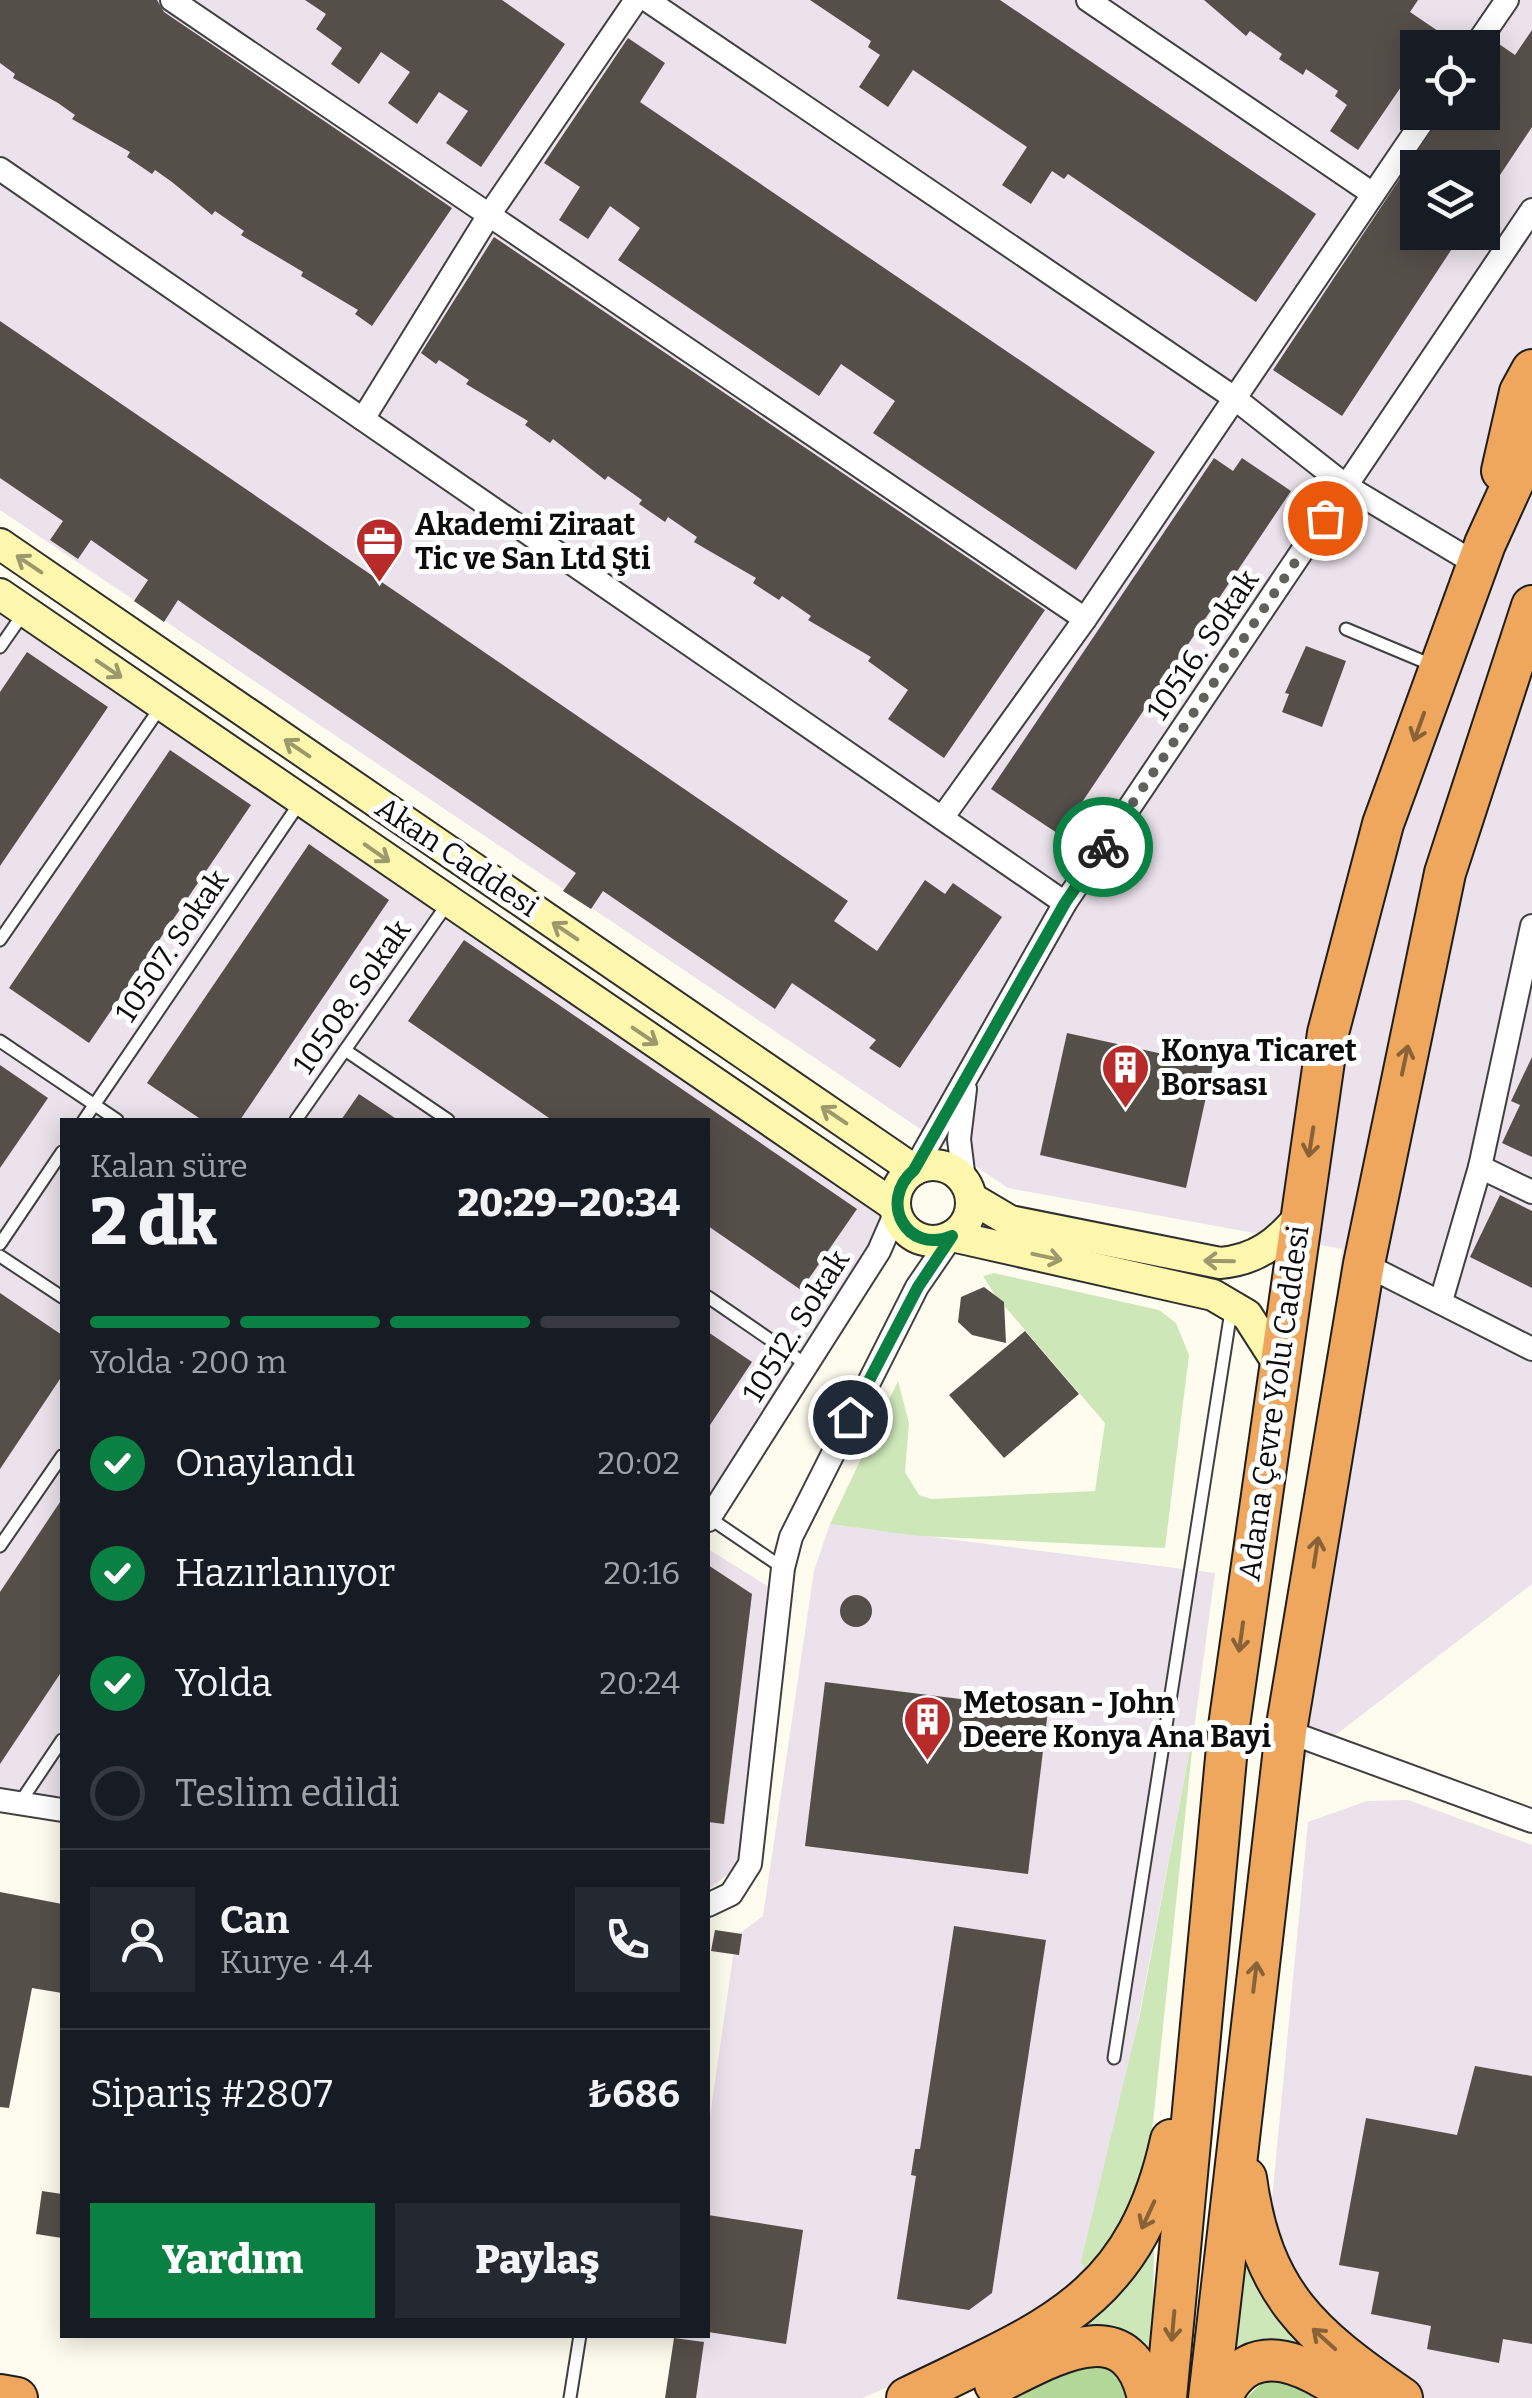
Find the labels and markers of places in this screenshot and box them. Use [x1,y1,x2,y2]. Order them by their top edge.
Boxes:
pin [1283,476,1368,561]
place label: Akademi Ziraat Tic ve San Ltd Şti [415,507,651,577]
office icon: Akademi Ziraat Tic ve San Ltd Şti [354,516,406,584]
place label: Konya Ticaret Borsası [1161,1033,1357,1103]
building icon: Konya Ticaret Borsası [1100,1042,1152,1110]
pin [808,1375,893,1460]
place label: Metosan - John Deere Konya Ana Bayi [963,1685,1272,1755]
building icon: Metosan - John Deere Konya Ana Bayi [902,1694,954,1762]

